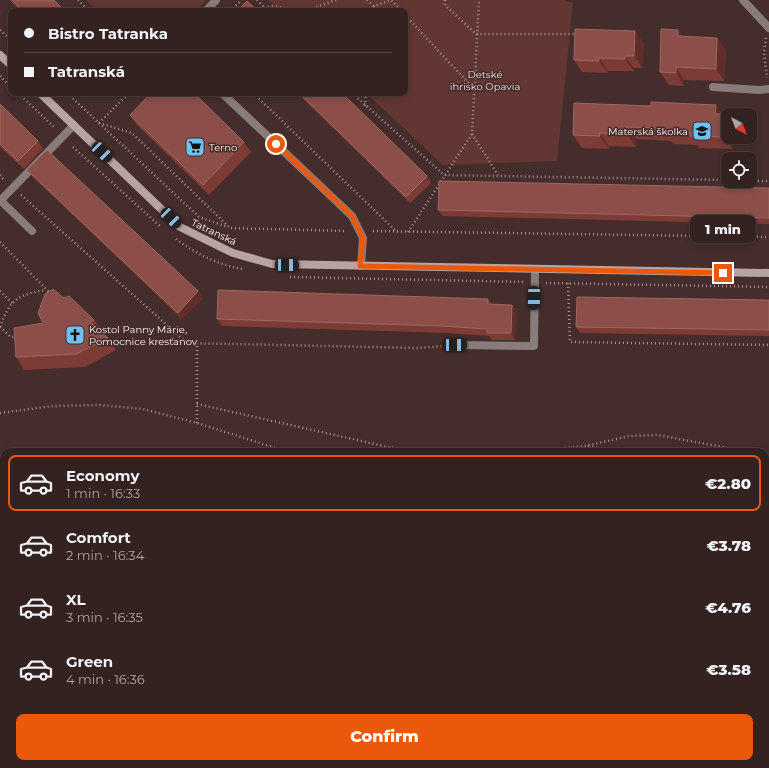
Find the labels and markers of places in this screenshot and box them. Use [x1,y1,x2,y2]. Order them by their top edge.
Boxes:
school or university icon: Materská školka [691,120,713,142]
place label: Materská školka [608,125,688,138]
supermarket icon: Terno [184,136,206,158]
place label: Terno [209,141,237,154]
place label: Kostol Panny Márie, Pomocnice kresťanov [89,323,198,348]
church icon: Kostol Panny Márie, Pomocnice kresťanov [64,324,86,346]

